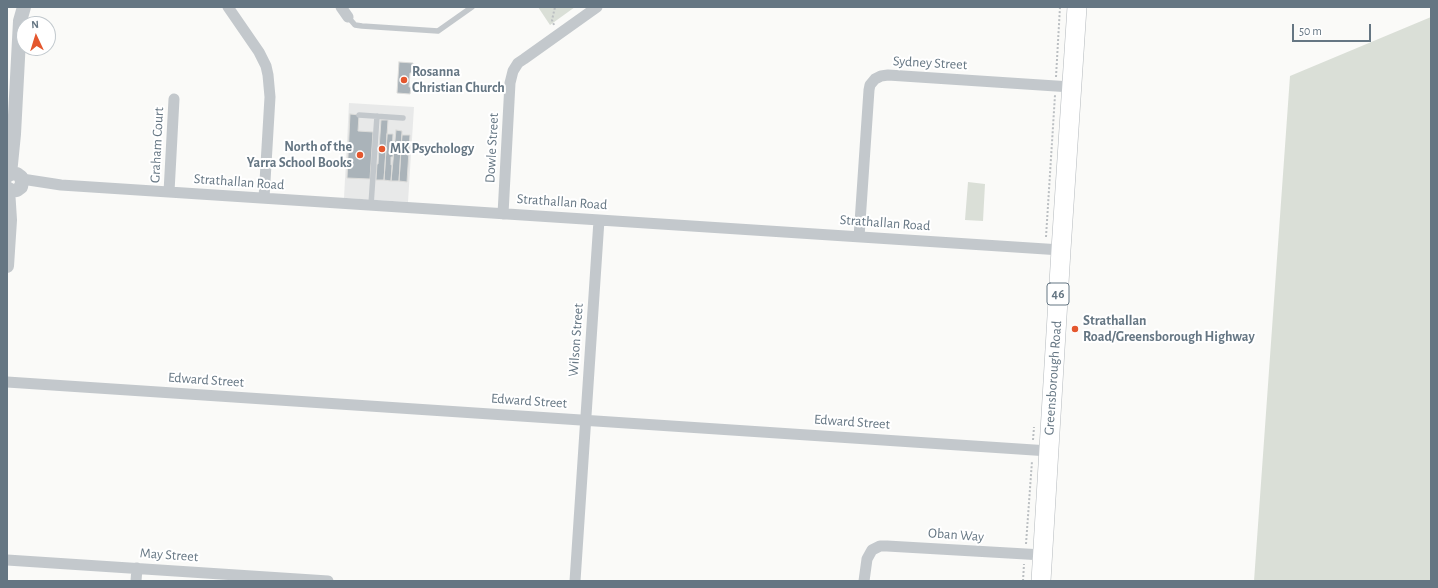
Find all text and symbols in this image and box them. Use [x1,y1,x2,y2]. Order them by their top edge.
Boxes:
north arrow [16,16,56,56]
scale bar [1294,16,1373,42]
text: N [31,19,39,30]
text: 50 m [1299,25,1322,37]
street label: Sydney Street [892,53,968,73]
place label: Rosanna Christian Church [412,64,505,96]
marker: Rosanna Christian Church [399,75,409,85]
street label: Graham Court [147,107,167,183]
street label: Dowle Street [482,112,502,184]
place label: North of the Yarra School Books [247,139,352,172]
place label: MK Psychology [390,141,474,157]
marker: MK Psychology [377,144,387,154]
marker: North of the Yarra School Books [355,150,365,160]
street label: Strathallan Road [193,170,285,194]
street label: Strathallan Road [516,190,608,214]
street label: Strathallan Road [839,211,931,235]
road number: 46 [1047,283,1069,305]
street label: Wilson Street [565,303,587,377]
place label: Strathallan Road/Greensborough Highway [1083,313,1255,346]
street label: Greensborough Road [1041,320,1065,436]
marker: Strathallan Road/Greensborough Highway [1070,324,1080,334]
street label: Edward Street [167,369,245,391]
street label: Edward Street [490,390,568,412]
street label: Edward Street [813,411,891,433]
street label: Oban Way [928,525,984,545]
street label: May Street [139,545,199,565]

